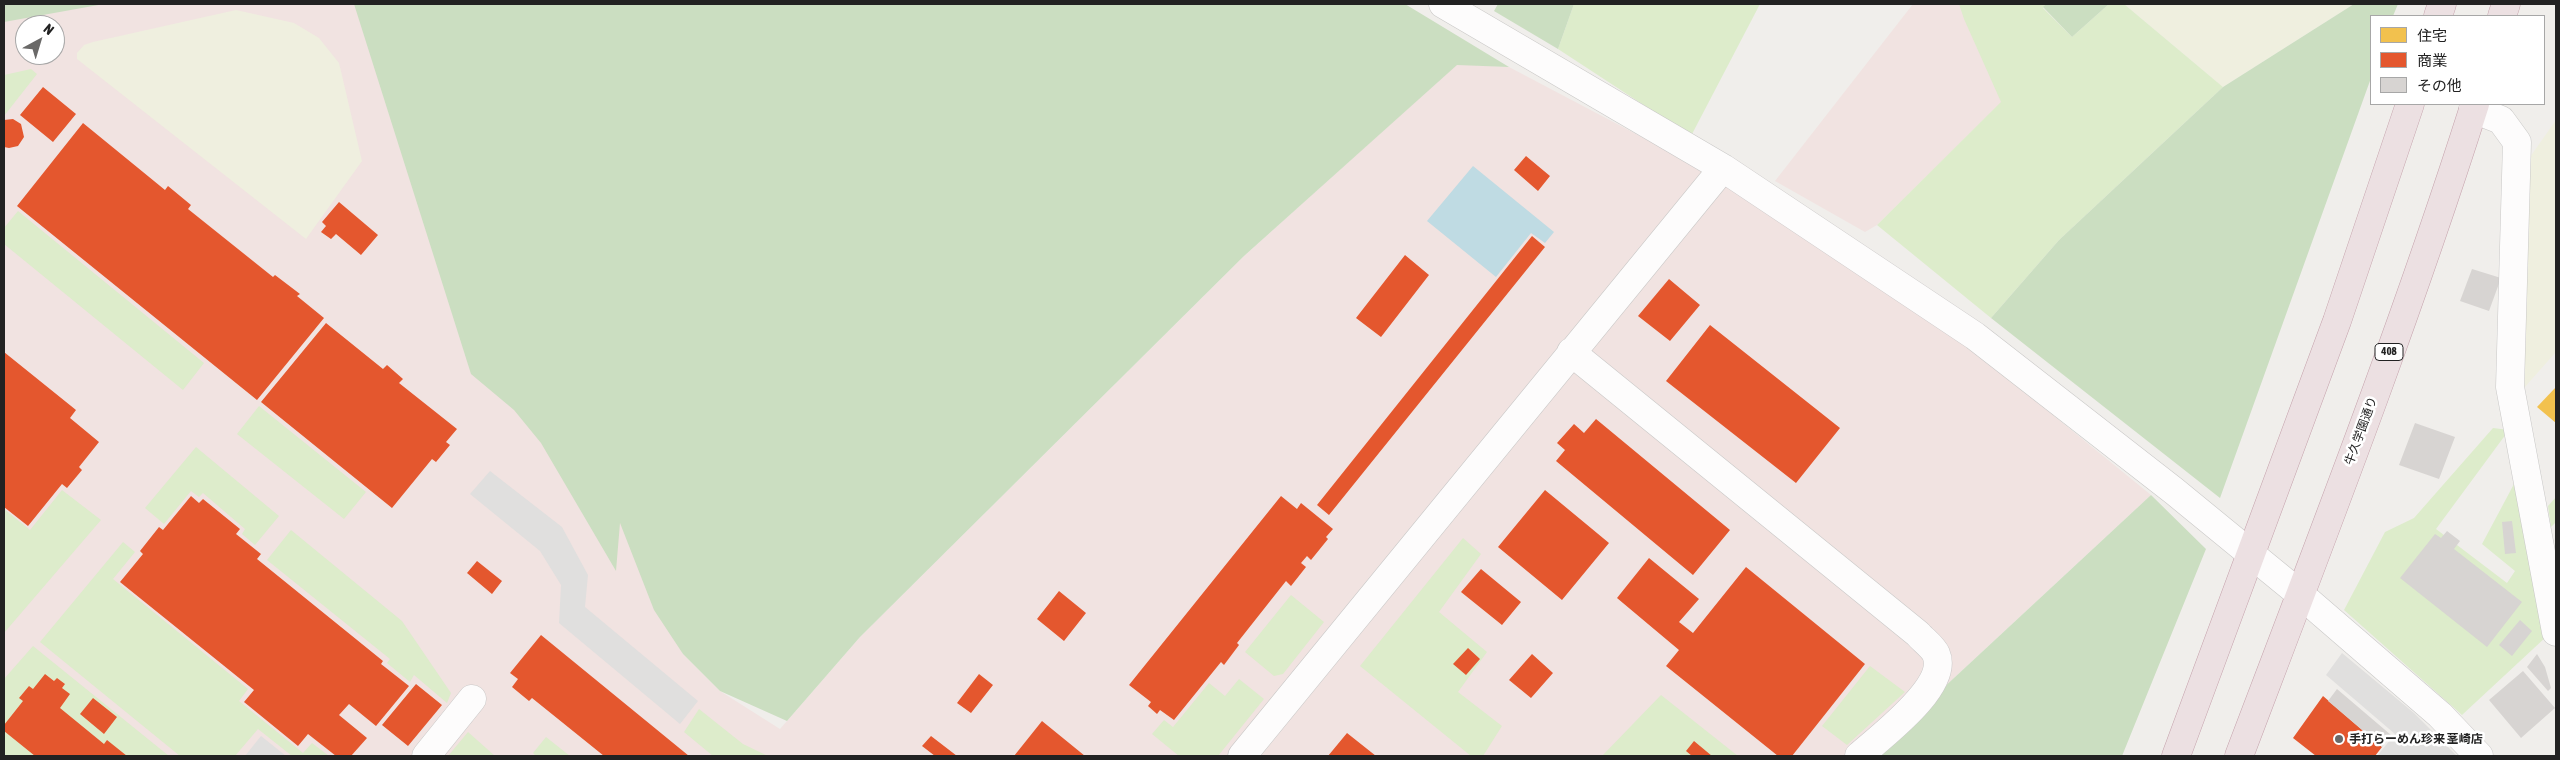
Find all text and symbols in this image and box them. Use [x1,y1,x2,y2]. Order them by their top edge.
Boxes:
north arrow [15,15,65,65]
legend [2370,15,2545,105]
text: N [41,20,57,38]
text: 住宅 [2417,27,2447,44]
text: 商業 [2417,52,2447,69]
text: その他 [2417,77,2462,94]
road number: 408 [2375,344,2403,361]
street label: 牛久学園通り [2342,395,2380,467]
place label: 手打らーめん珍来 茎崎店 [2349,732,2483,746]
marker: 手打らーめん珍来 茎崎店 [2333,733,2345,745]

